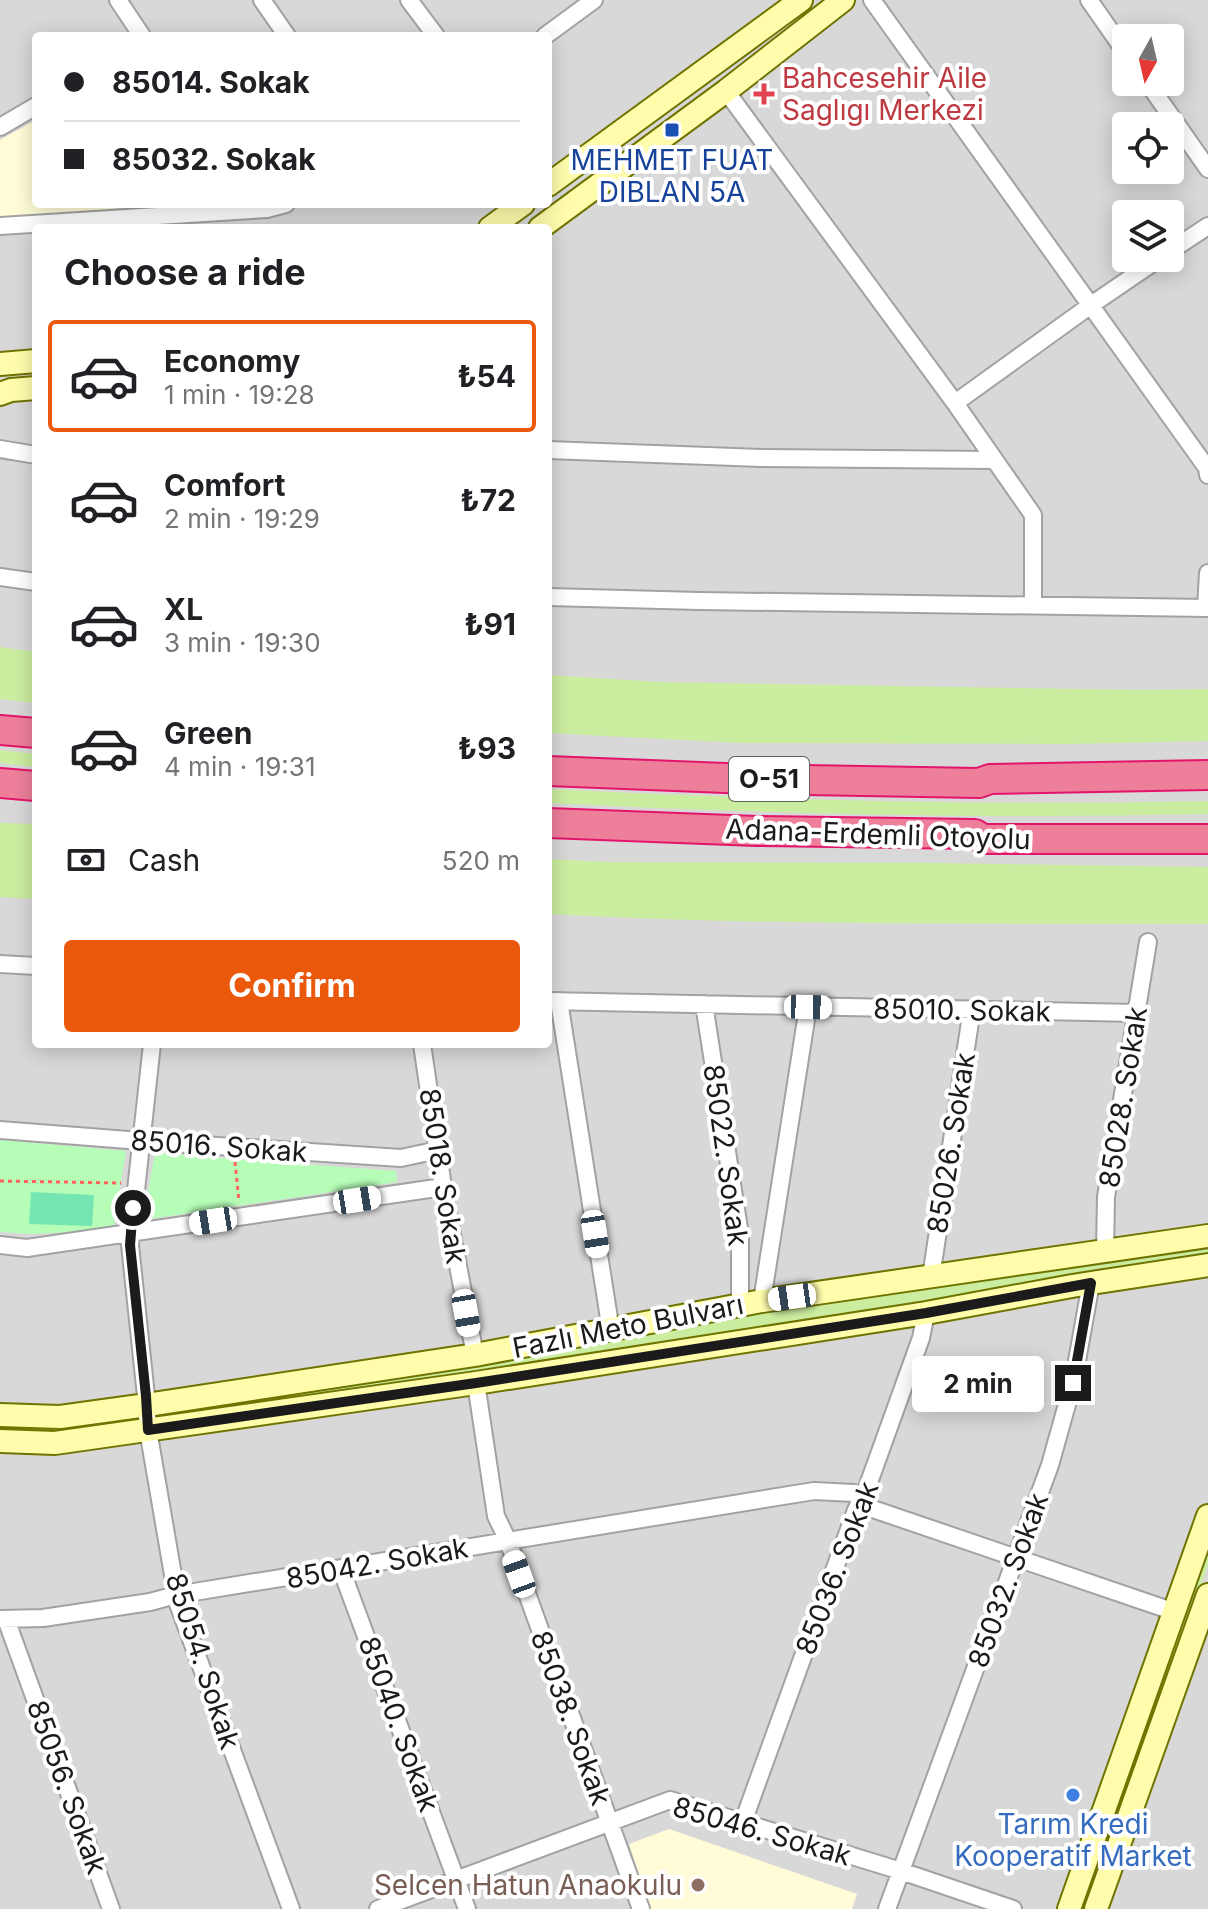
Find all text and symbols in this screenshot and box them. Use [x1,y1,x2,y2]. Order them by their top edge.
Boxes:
north arrow [1112,24,1184,96]
map controls [1112,24,1184,272]
place label: Bahcesehir Aile Saglıgı Merkezi [782,61,987,127]
text: 85014. Sokak [112,64,310,100]
marker: Bahcesehir Aile Saglıgı Merkezi [753,83,775,105]
button: locate [1112,112,1184,184]
marker: MEHMET FUAT DIBLAN 5A [663,121,681,139]
text: 85032. Sokak [112,141,316,177]
place label: MEHMET FUAT DIBLAN 5A [571,143,773,209]
button: layers [1112,200,1184,272]
text: Choose a ride [64,250,306,294]
icon: car [68,340,140,412]
text: Economy [164,343,300,379]
text: ₺54 [457,358,516,394]
text: 1 min · 19:28 [164,379,315,410]
icon: car [68,464,140,536]
text: Comfort [164,467,285,503]
text: ₺72 [460,482,516,518]
text: 2 min · 19:29 [164,503,320,534]
icon: car [68,588,140,660]
text: XL [164,591,203,627]
text: ₺91 [464,606,516,642]
text: 3 min · 19:30 [164,627,321,658]
icon: car [68,712,140,784]
text: Green [164,715,252,751]
text: ₺93 [458,730,516,766]
text: 4 min · 19:31 [164,751,315,782]
road number: O-51 [729,757,809,801]
street label: Adana-Erdemli Otoyolu [725,812,1031,856]
icon: cash [64,838,108,882]
text: Cash [128,842,200,878]
text: 520 m [442,845,520,876]
button: Confirm [64,940,520,1032]
street label: 85010. Sokak [873,991,1051,1029]
car [784,995,832,1019]
street label: 85028. Sokak [1092,1004,1154,1190]
street label: 85026. Sokak [920,1050,982,1236]
street label: 85022. Sokak [696,1062,756,1248]
street label: 85018. Sokak [412,1086,474,1266]
street label: 85016. Sokak [130,1123,308,1169]
car [331,1184,383,1216]
route start [115,1190,151,1226]
car [187,1205,239,1237]
car [579,1208,611,1260]
car [767,1282,817,1312]
car [450,1287,482,1339]
street label: Fazlı Meto Bulvarı [510,1287,746,1365]
callout: 2 min [913,1355,1045,1411]
route end [1055,1365,1091,1401]
text: 2 min [943,1368,1013,1399]
street label: 85036. Sokak [788,1477,886,1659]
street label: 85032. Sokak [961,1488,1055,1672]
street label: 85042. Sokak [283,1530,471,1596]
car [500,1547,538,1601]
street label: 85054. Sokak [159,1569,247,1753]
street label: 85038. Sokak [524,1626,618,1810]
street label: 85040. Sokak [352,1632,446,1816]
street label: 85056. Sokak [20,1695,114,1879]
marker: Tarım Kredi Kooperatif Market [1064,1786,1082,1804]
street label: 85046. Sokak [669,1789,855,1873]
place label: Tarım Kredi Kooperatif Market [954,1807,1192,1873]
place label: Selcen Hatun Anaokulu [374,1868,682,1902]
marker: Selcen Hatun Anaokulu [689,1876,707,1894]

